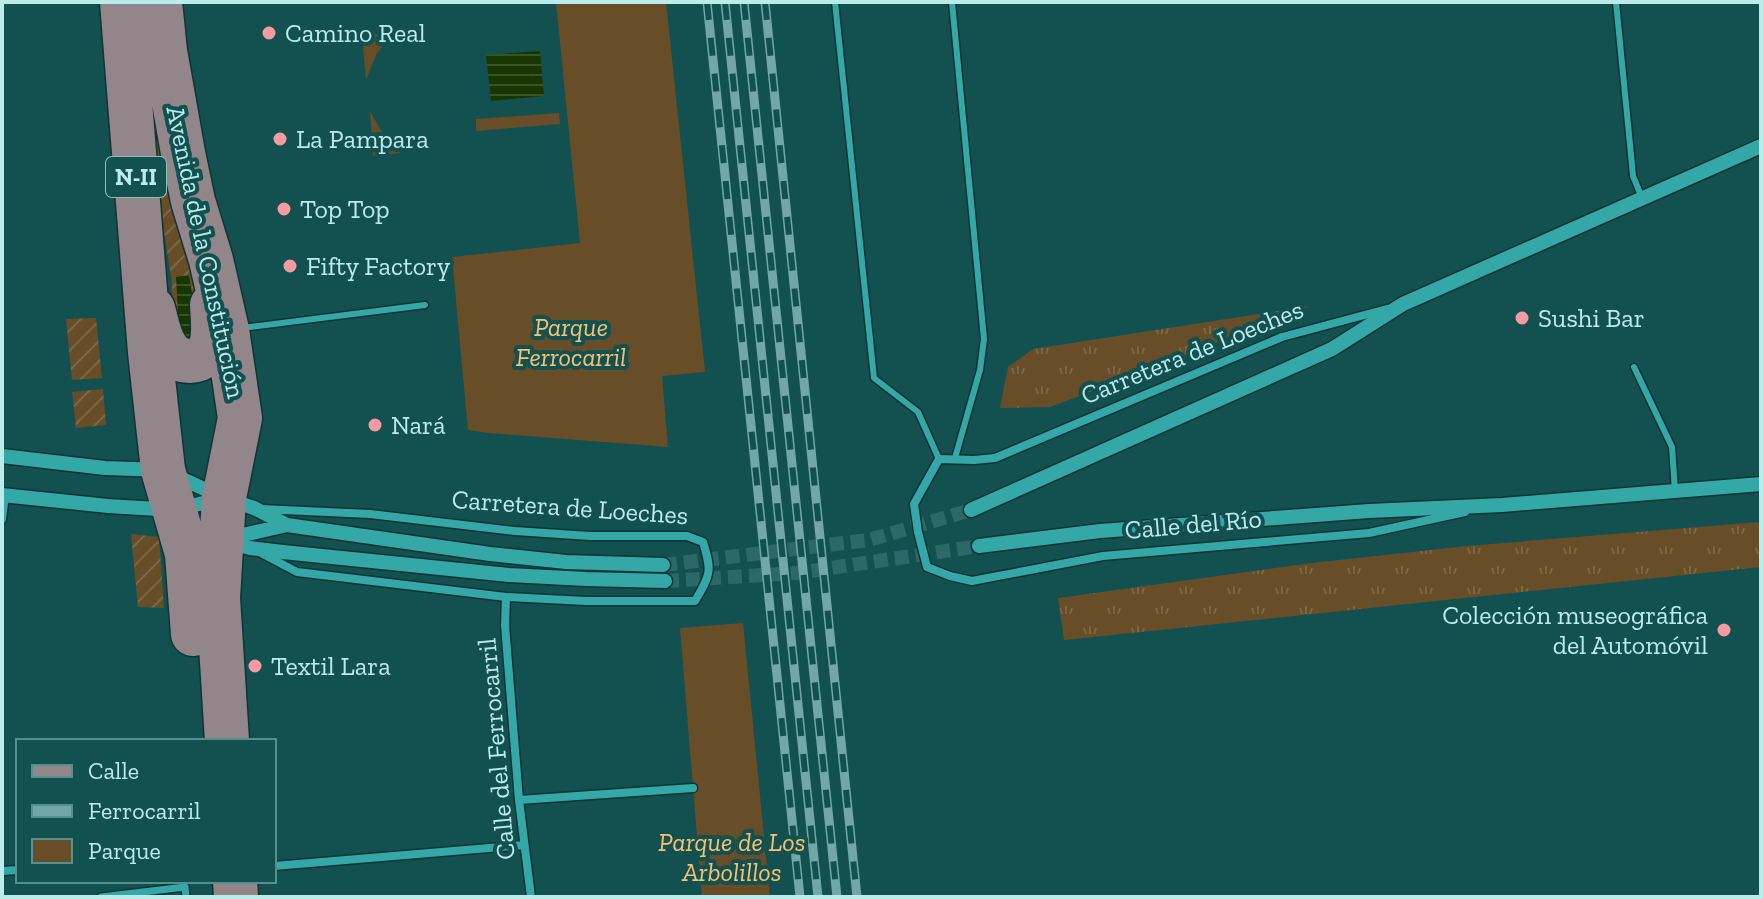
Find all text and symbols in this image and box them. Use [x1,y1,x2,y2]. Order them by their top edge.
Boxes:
place label: Camino Real [285,17,426,49]
marker: Camino Real [260,24,278,42]
street label: Avenida de la Constitución [159,103,253,401]
place label: La Pampara [296,123,429,155]
marker: La Pampara [271,130,289,148]
road number: N-II [106,157,166,197]
place label: Top Top [300,193,390,225]
marker: Top Top [275,200,293,218]
place label: Fifty Factory [306,250,451,282]
marker: Fifty Factory [281,257,299,275]
street label: Carretera de Loeches [1076,293,1308,411]
place label: Sushi Bar [1538,302,1645,334]
marker: Sushi Bar [1513,309,1531,327]
park label: Parque Ferrocarril [516,311,626,373]
place label: Nará [391,409,446,441]
marker: Nará [366,416,384,434]
street label: Carretera de Loeches [451,483,689,531]
street label: Calle del Río [1123,502,1263,546]
place label: Colección museográfica del Automóvil [1442,599,1708,661]
marker: Colección museográfica del Automóvil [1715,621,1733,639]
street label: Calle del Ferrocarril [470,637,522,861]
place label: Textil Lara [271,650,391,682]
marker: Textil Lara [246,657,264,675]
legend [16,739,276,883]
text: Calle [88,756,139,785]
text: Ferrocarril [88,796,201,825]
park label: Parque de Los Arbolillos [658,826,806,888]
text: Parque [88,836,161,865]

